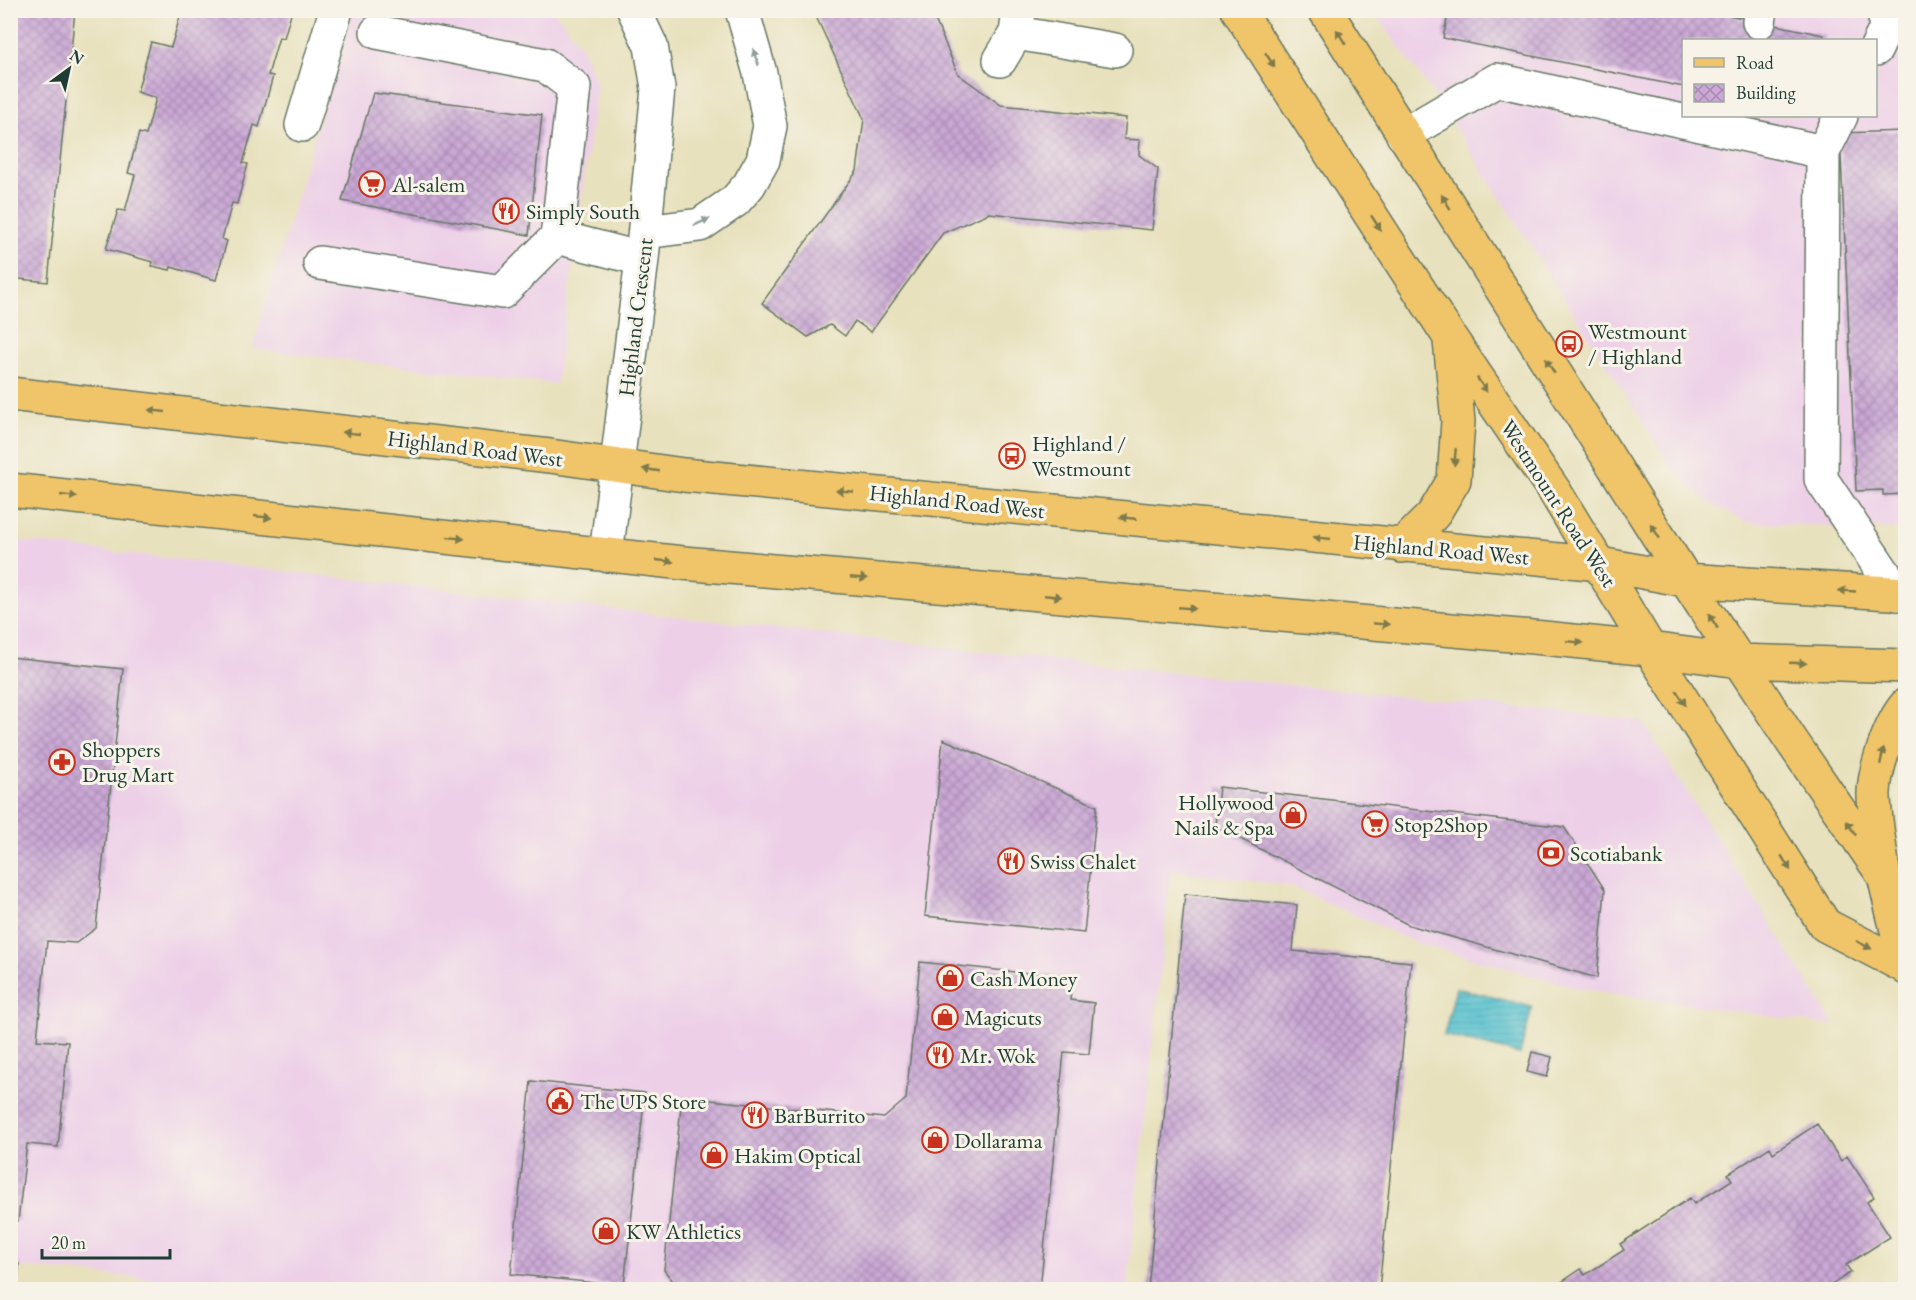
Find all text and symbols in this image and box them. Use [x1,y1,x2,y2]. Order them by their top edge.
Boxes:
one-way arrow [1336,29,1347,45]
north arrow [39,39,99,99]
legend [1682,39,1877,117]
text: N [66,45,88,69]
one-way arrow [750,48,760,66]
one-way arrow [1264,51,1275,68]
text: Road [1736,51,1775,74]
text: Building [1736,81,1796,104]
supermarket icon: Al-salem [357,169,387,199]
place label: Al-salem [391,170,465,199]
one-way arrow [1440,193,1451,210]
restaurant icon: Simply South [491,196,521,226]
place label: Simply South [526,197,640,226]
one-way arrow [1370,215,1381,231]
one-way arrow [693,217,711,227]
street label: Highland Crescent [611,236,660,398]
place label: Westmount / Highland [1588,317,1687,371]
bus stop icon: Westmount / Highland [1554,329,1584,359]
one-way arrow [1545,358,1556,374]
one-way arrow [1476,377,1487,393]
one-way arrow [148,406,167,416]
street label: Westmount Road West [1494,414,1624,593]
street label: Highland Road West [386,423,564,474]
one-way arrow [341,428,360,438]
place label: Highland / Westmount [1032,429,1131,483]
bus stop icon: Highland / Westmount [997,441,1027,471]
one-way arrow [1451,448,1460,467]
one-way arrow [642,466,661,475]
street label: Highland Road West [868,478,1046,525]
one-way arrow [836,486,855,496]
one-way arrow [59,491,78,501]
one-way arrow [253,512,272,522]
one-way arrow [1119,513,1138,523]
one-way arrow [1650,523,1661,539]
street label: Highland Road West [1352,527,1530,572]
one-way arrow [447,533,466,543]
one-way arrow [1313,533,1332,543]
one-way arrow [655,556,674,566]
one-way arrow [849,573,868,583]
one-way arrow [1838,587,1857,596]
one-way arrow [1044,591,1063,601]
one-way arrow [1177,603,1196,613]
one-way arrow [1707,612,1718,629]
one-way arrow [1371,619,1390,629]
one-way arrow [1566,637,1585,647]
one-way arrow [1788,658,1807,668]
one-way arrow [1676,690,1687,707]
place label: Shoppers Drug Mart [82,735,174,789]
pharmacy icon: Shoppers Drug Mart [47,747,77,777]
one-way arrow [1877,747,1887,765]
place label: Hollywood Nails & Spa [1175,788,1275,842]
shop icon: Hollywood Nails & Spa [1278,800,1308,830]
supermarket icon: Stop2Shop [1360,809,1390,839]
place label: Stop2Shop [1394,810,1488,839]
one-way arrow [1845,820,1857,836]
bank icon: Scotiabank [1536,838,1566,868]
place label: Scotiabank [1570,839,1663,868]
restaurant icon: Swiss Chalet [996,846,1026,876]
place label: Swiss Chalet [1030,847,1136,876]
one-way arrow [1780,855,1791,871]
one-way arrow [1856,940,1873,950]
shop icon: Cash Money [935,963,965,993]
place label: Cash Money [970,964,1078,993]
shop icon: Magicuts [930,1002,960,1032]
place label: Magicuts [964,1003,1042,1032]
restaurant icon: Mr. Wok [925,1040,955,1070]
place label: Mr. Wok [960,1041,1036,1070]
public building icon: The UPS Store [545,1086,575,1116]
place label: The UPS Store [580,1087,706,1116]
restaurant icon: BarBurrito [740,1100,770,1130]
place label: BarBurrito [774,1101,866,1130]
shop icon: Dollarama [920,1125,950,1155]
place label: Dollarama [954,1126,1043,1155]
shop icon: Hakim Optical [699,1140,729,1170]
place label: Hakim Optical [734,1141,861,1170]
shop icon: KW Athletics [591,1216,621,1246]
place label: KW Athletics [626,1217,741,1246]
scale bar [42,1222,170,1260]
text: 20 m [51,1231,86,1254]

